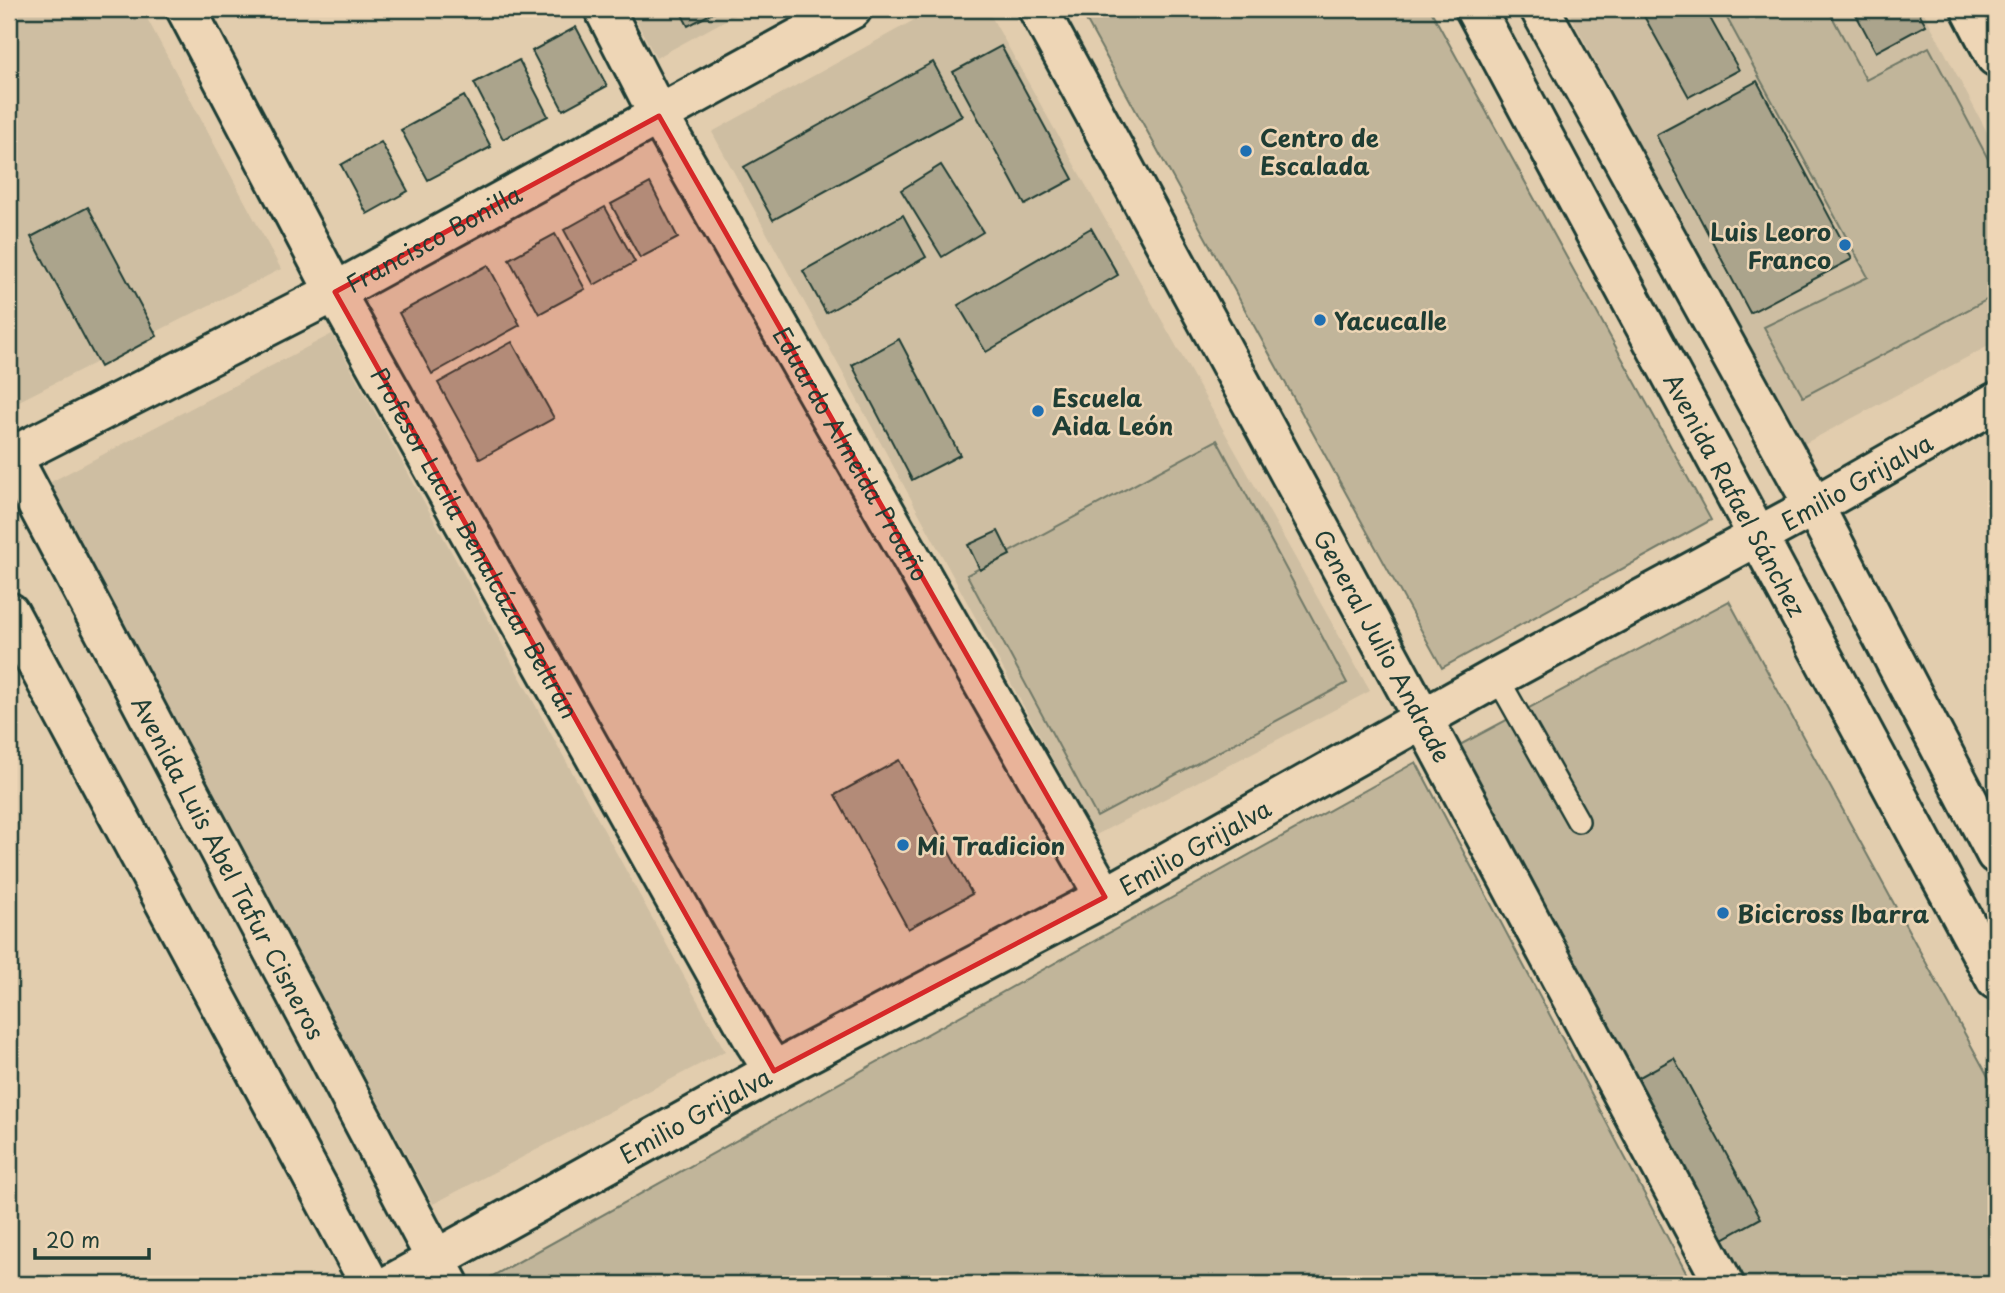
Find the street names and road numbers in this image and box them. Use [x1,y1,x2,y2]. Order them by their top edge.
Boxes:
street label: Francisco Bonilla [339,175,528,301]
street label: Eduardo Almeida Proaño [765,320,939,587]
street label: Profesor Lucila Benalcázar Beltrán [362,360,588,725]
street label: Avenida Rafael Sánchez [1655,366,1816,623]
street label: Emilio Grijalva [1774,424,1939,539]
street label: General Julio Andrade [1305,522,1461,769]
street label: Avenida Luis Abel Tafur Cisneros [123,689,335,1046]
street label: Emilio Grijalva [1112,789,1278,904]
street label: Emilio Grijalva [612,1058,778,1172]

